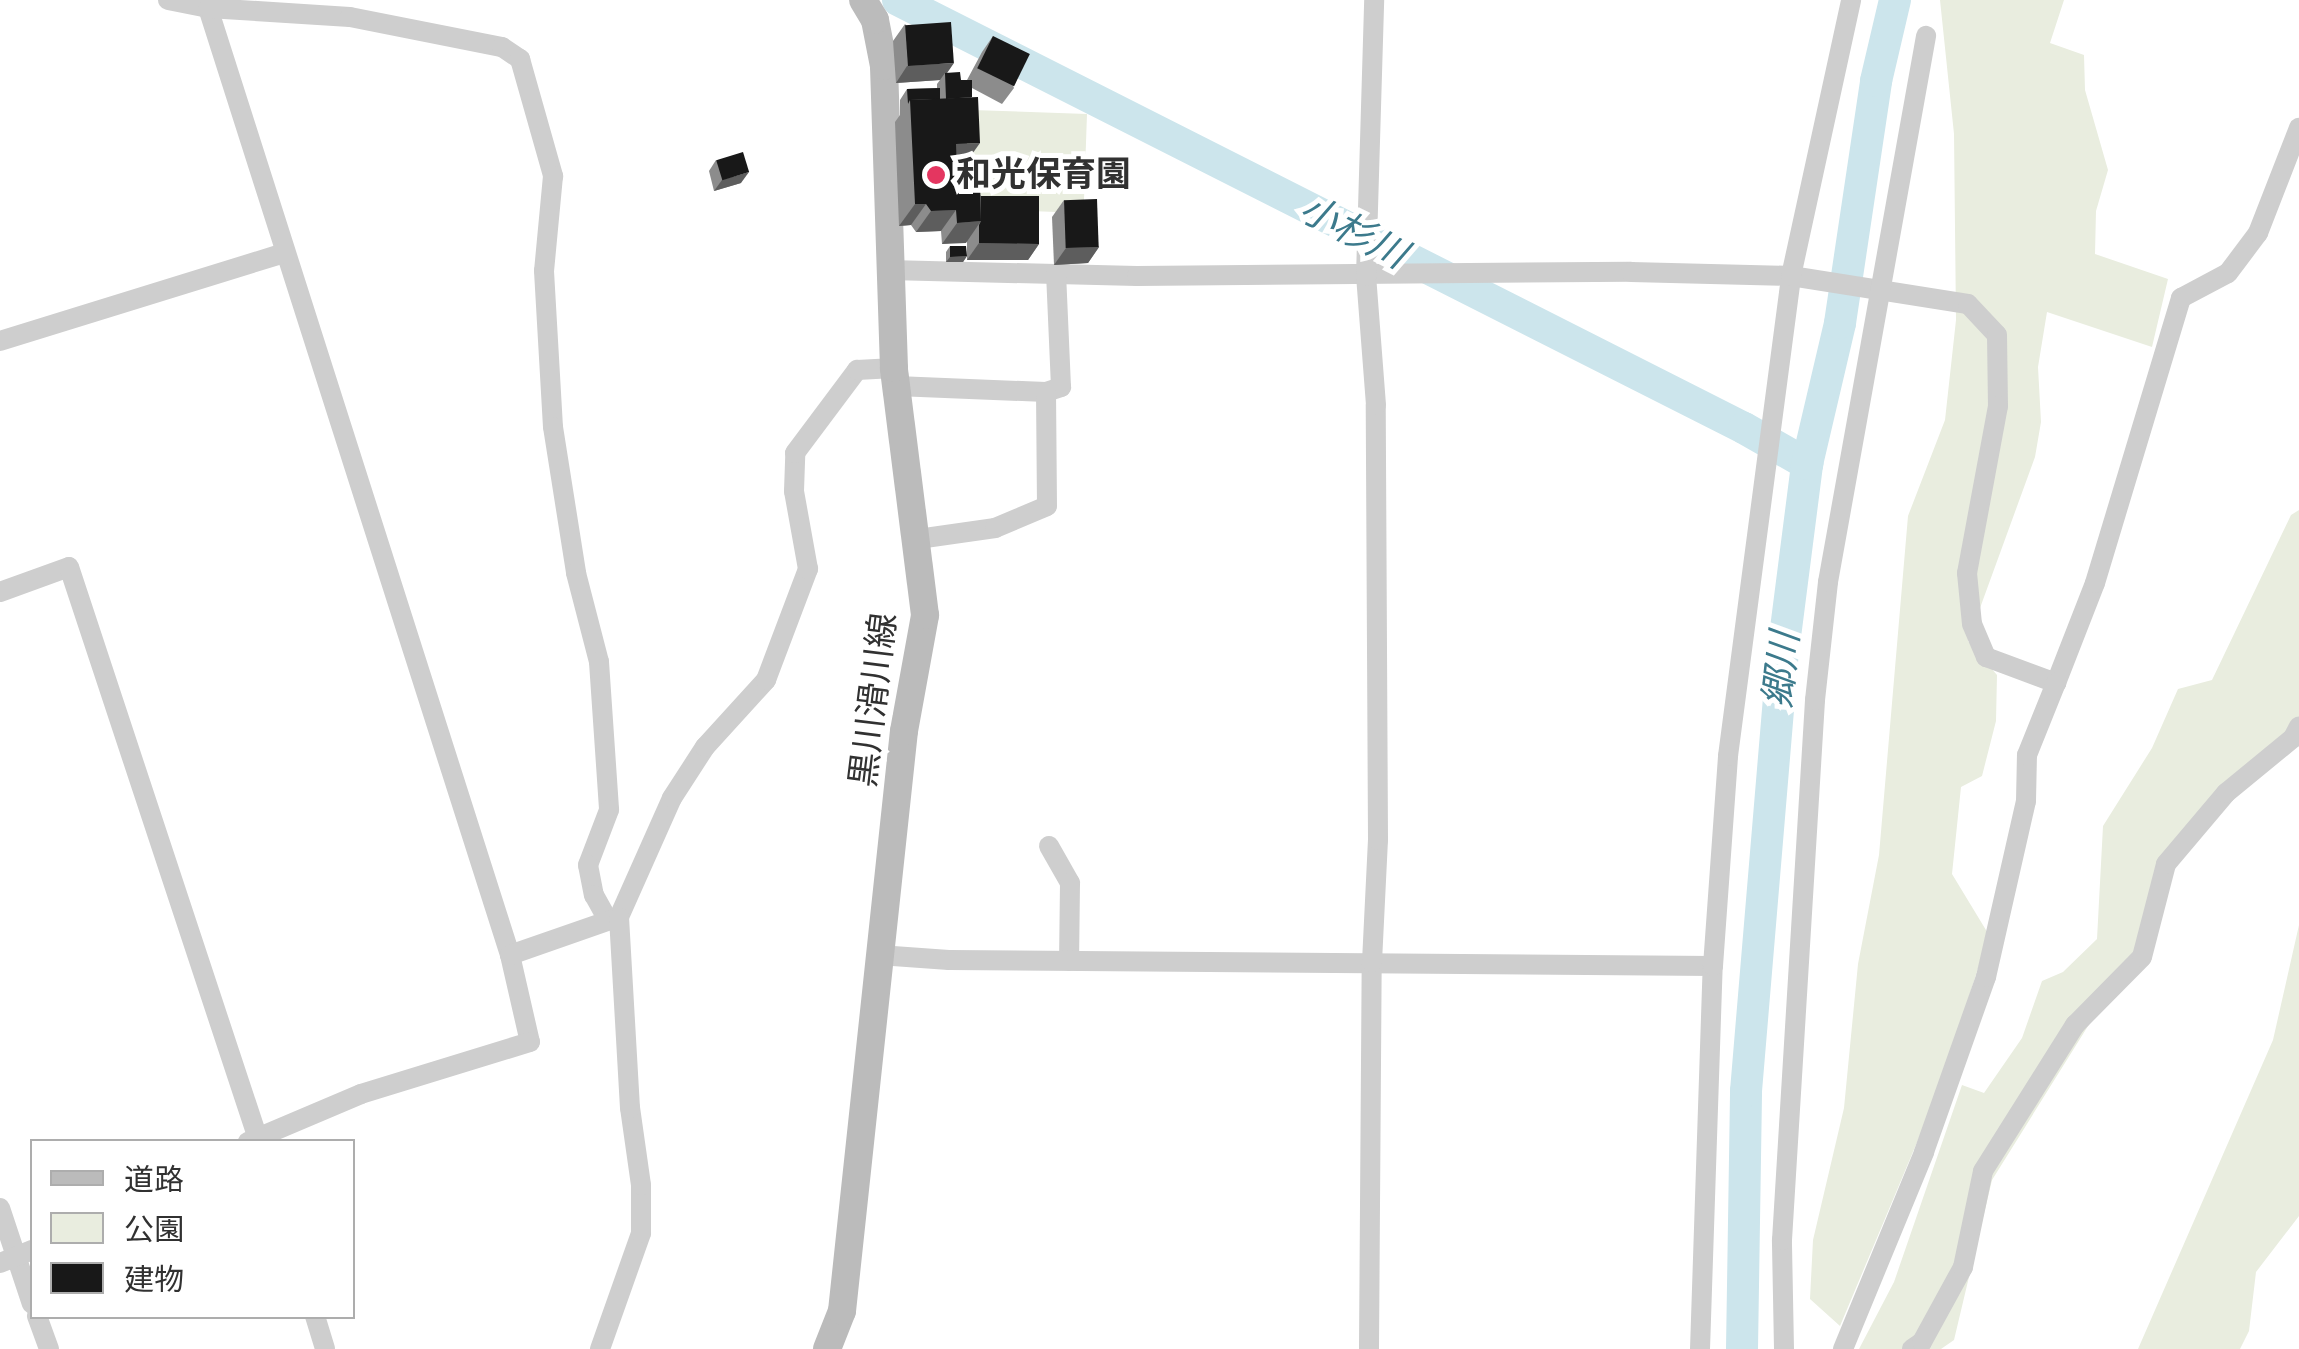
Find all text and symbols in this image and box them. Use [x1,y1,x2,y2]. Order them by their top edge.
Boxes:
place label: 和光保育園 [956,154,1131,196]
marker: 和光保育園 [925,164,947,186]
water label: 小杉川 [1292,186,1414,278]
street label: 黒川滑川線 [842,611,906,789]
water label: 郷川 [1755,630,1809,710]
legend [30,1139,355,1319]
text: 道路 [124,1160,184,1201]
text: 公園 [124,1210,184,1251]
text: 建物 [124,1260,184,1301]

